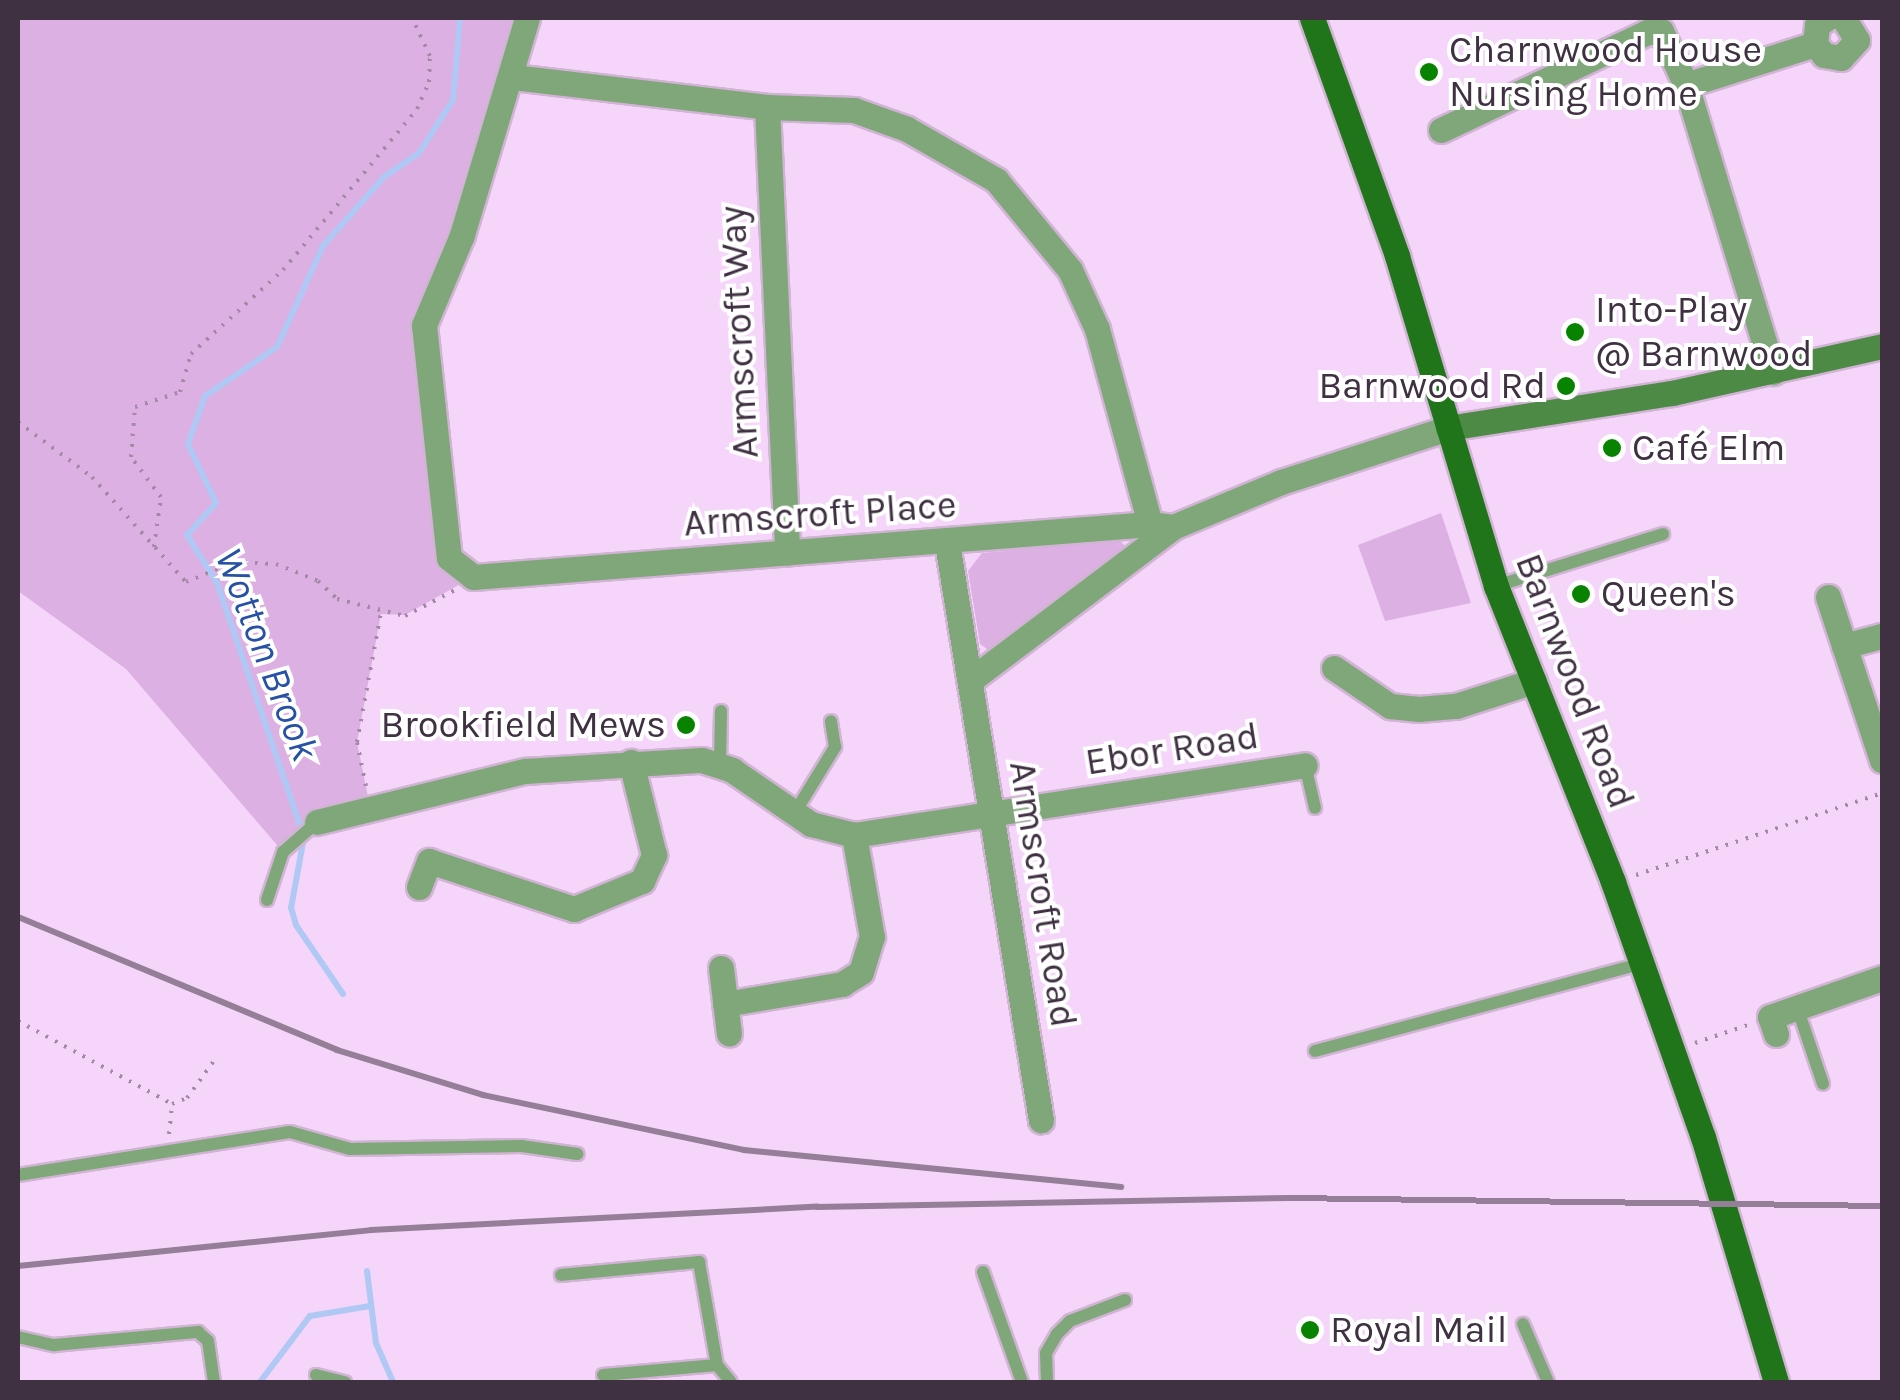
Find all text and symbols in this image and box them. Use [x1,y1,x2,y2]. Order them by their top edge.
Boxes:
place label: Charnwood House Nursing Home [1449,27,1762,116]
marker: Charnwood House Nursing Home [1418,61,1440,83]
street label: Armscroft Way [710,205,768,459]
place label: Into-Play @ Barnwood [1595,287,1812,376]
marker: Into-Play @ Barnwood [1564,321,1586,343]
place label: Barnwood Rd [1318,363,1546,409]
marker: Barnwood Rd [1555,375,1577,397]
place label: Café Elm [1632,425,1785,471]
marker: Café Elm [1601,437,1623,459]
street label: Armscroft Place [682,482,958,546]
water label: Wotton Brook [205,541,329,767]
street label: Barnwood Road [1505,547,1645,815]
place label: Queen's [1601,571,1736,617]
marker: Queen's [1570,583,1592,605]
place label: Brookfield Mews [380,702,666,748]
street label: Ebor Road [1082,713,1262,785]
marker: Brookfield Mews [675,714,697,736]
street label: Armscroft Road [999,758,1087,1030]
place label: Royal Mail [1330,1307,1507,1353]
marker: Royal Mail [1299,1319,1321,1341]

